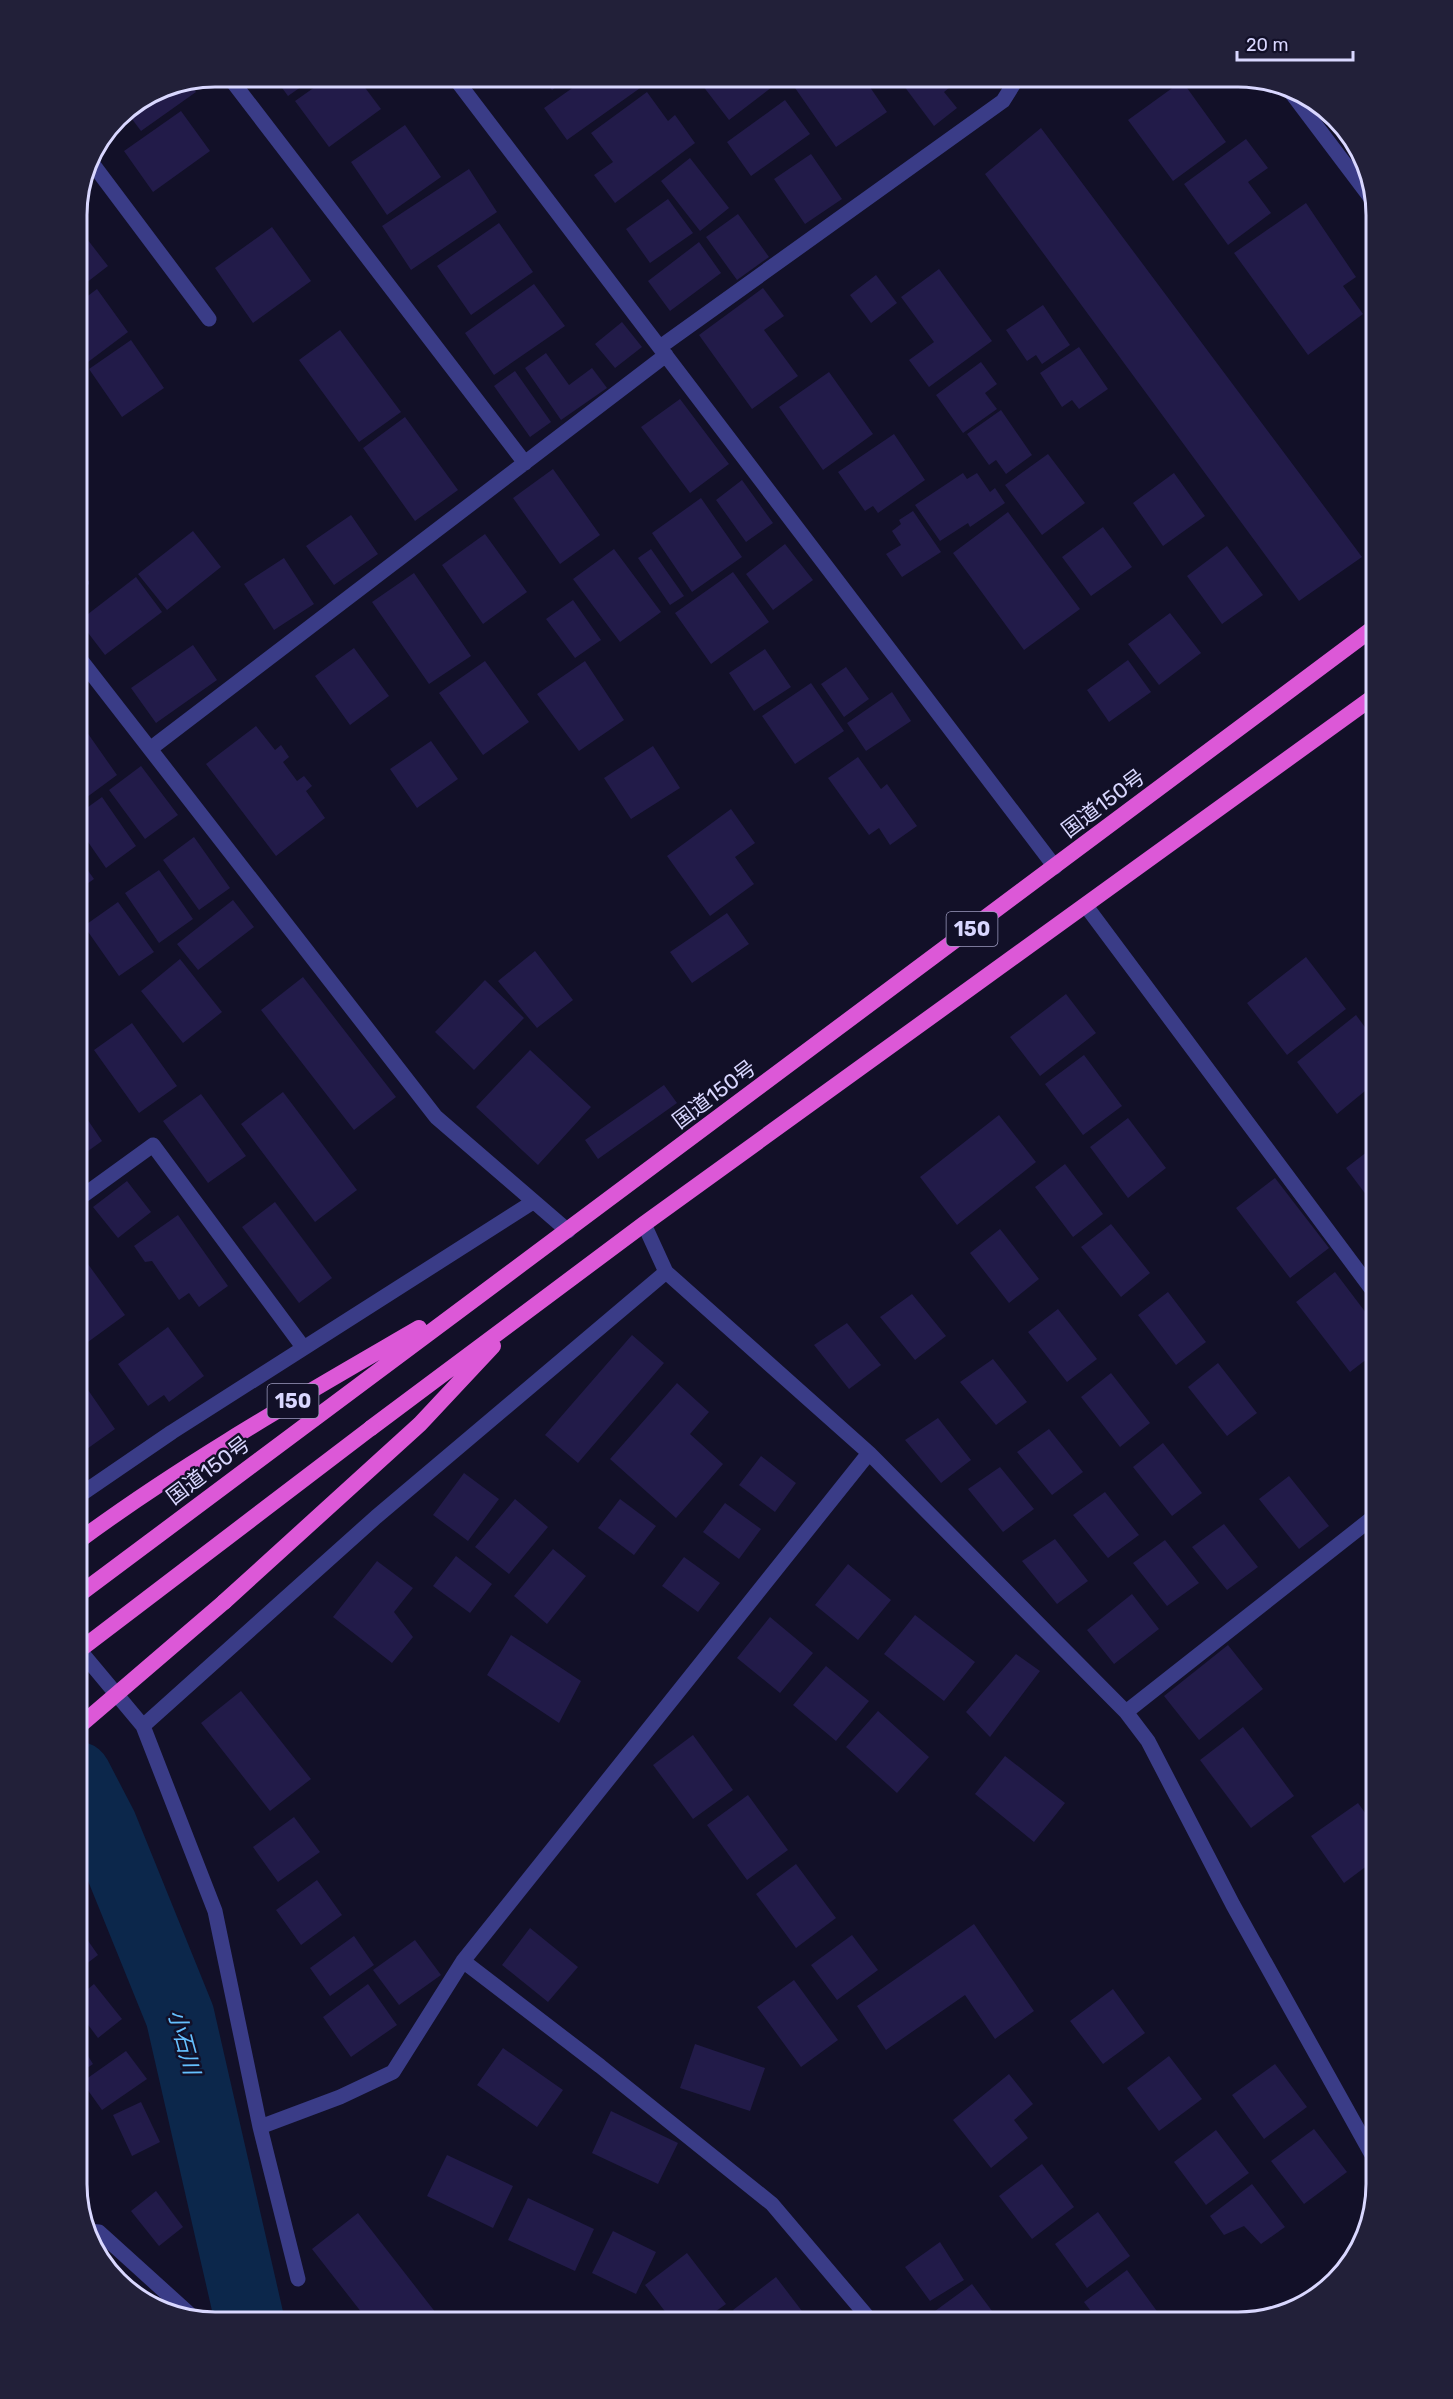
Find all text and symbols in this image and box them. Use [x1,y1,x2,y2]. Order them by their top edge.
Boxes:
scale bar [1237,24,1352,62]
text: 20 m [1246,34,1288,56]
street label: 国道150号 [1056,764,1150,842]
road number: 150 [946,912,998,946]
street label: 国道150号 [667,1055,761,1133]
road number: 150 [268,1384,318,1418]
street label: 国道150号 [161,1431,255,1509]
water label: 小石川 [162,2007,206,2079]

